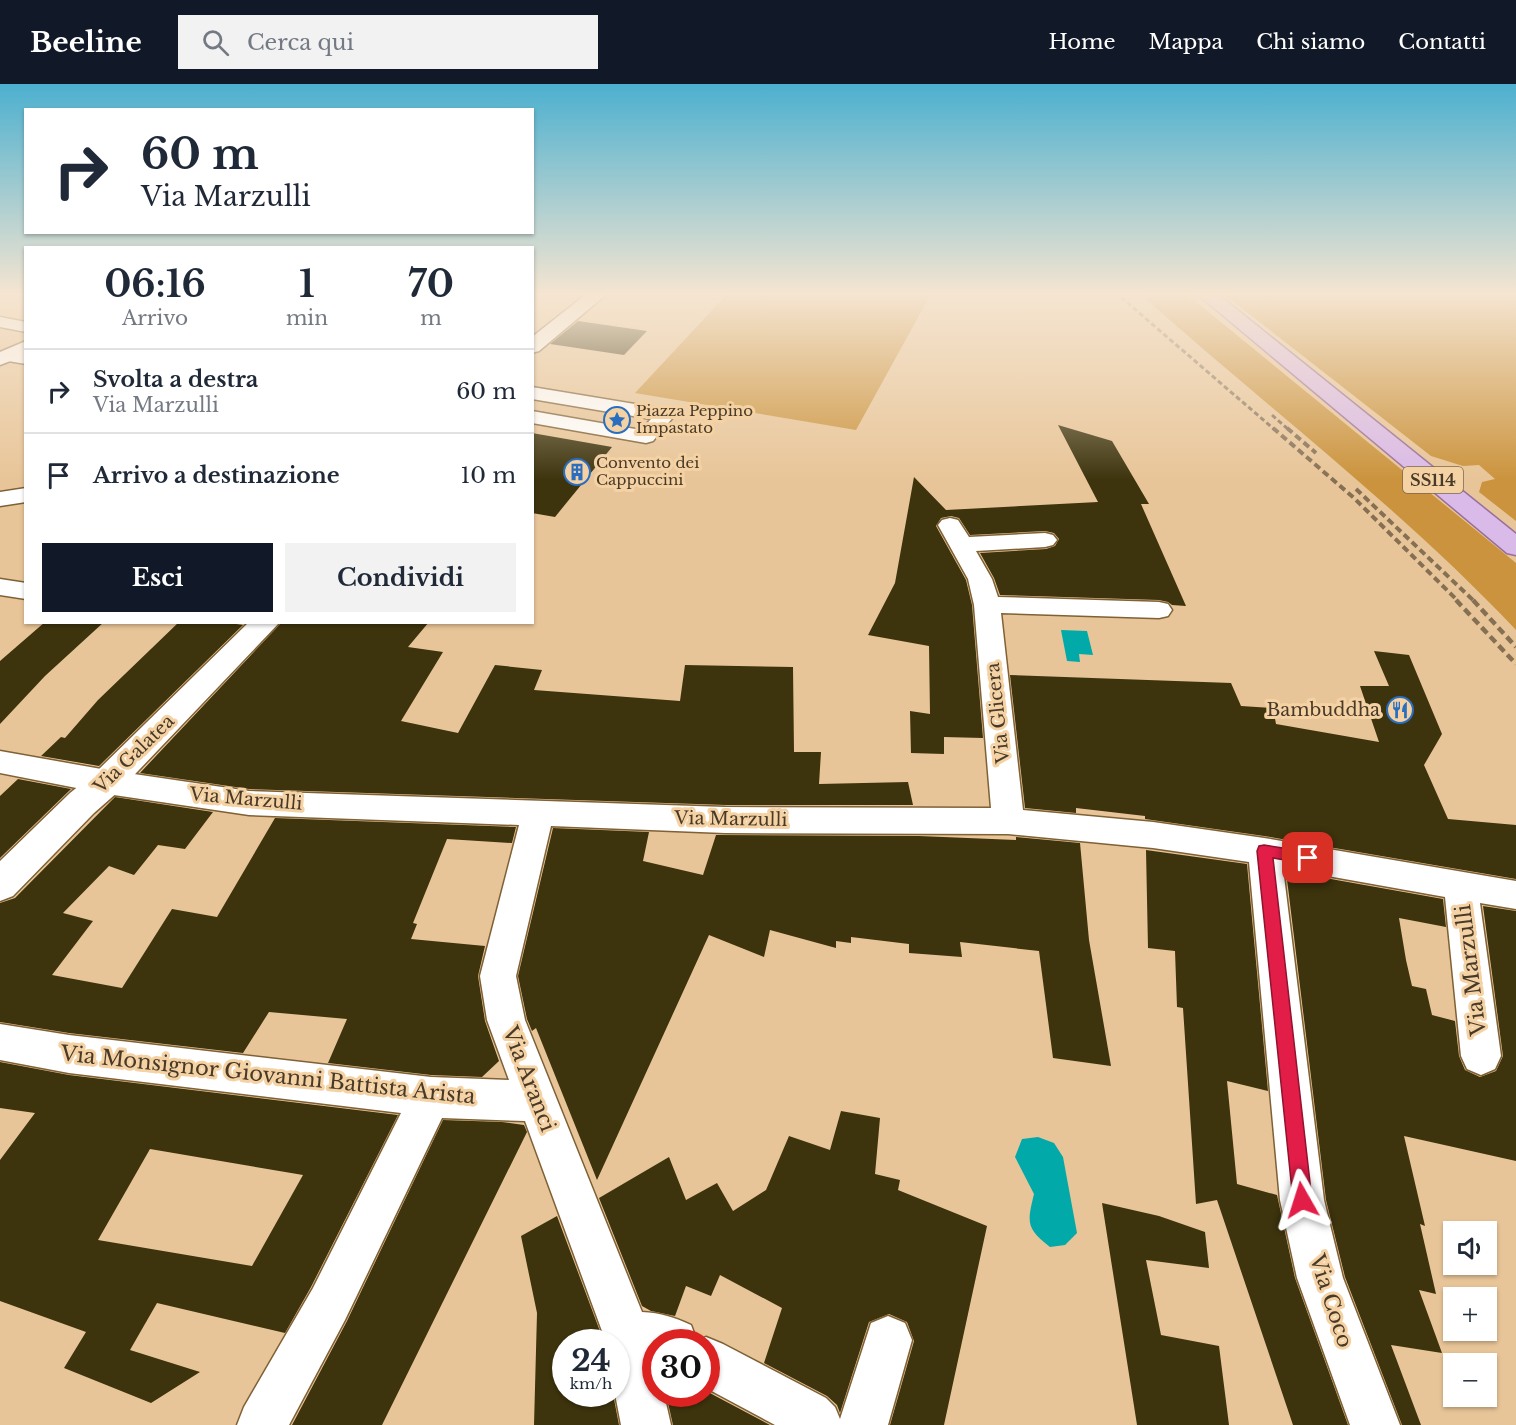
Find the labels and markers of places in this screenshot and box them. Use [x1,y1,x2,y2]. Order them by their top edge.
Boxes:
place label: Piazza Peppino Impastato [636,401,753,437]
place icon: Piazza Peppino Impastato [602,405,632,435]
place label: Convento dei Cappuccini [596,453,699,489]
building icon: Convento dei Cappuccini [562,457,592,487]
restaurant icon: Bambuddha [1385,695,1415,725]
place label: Bambuddha [1266,699,1380,721]
pin [1282,832,1333,883]

